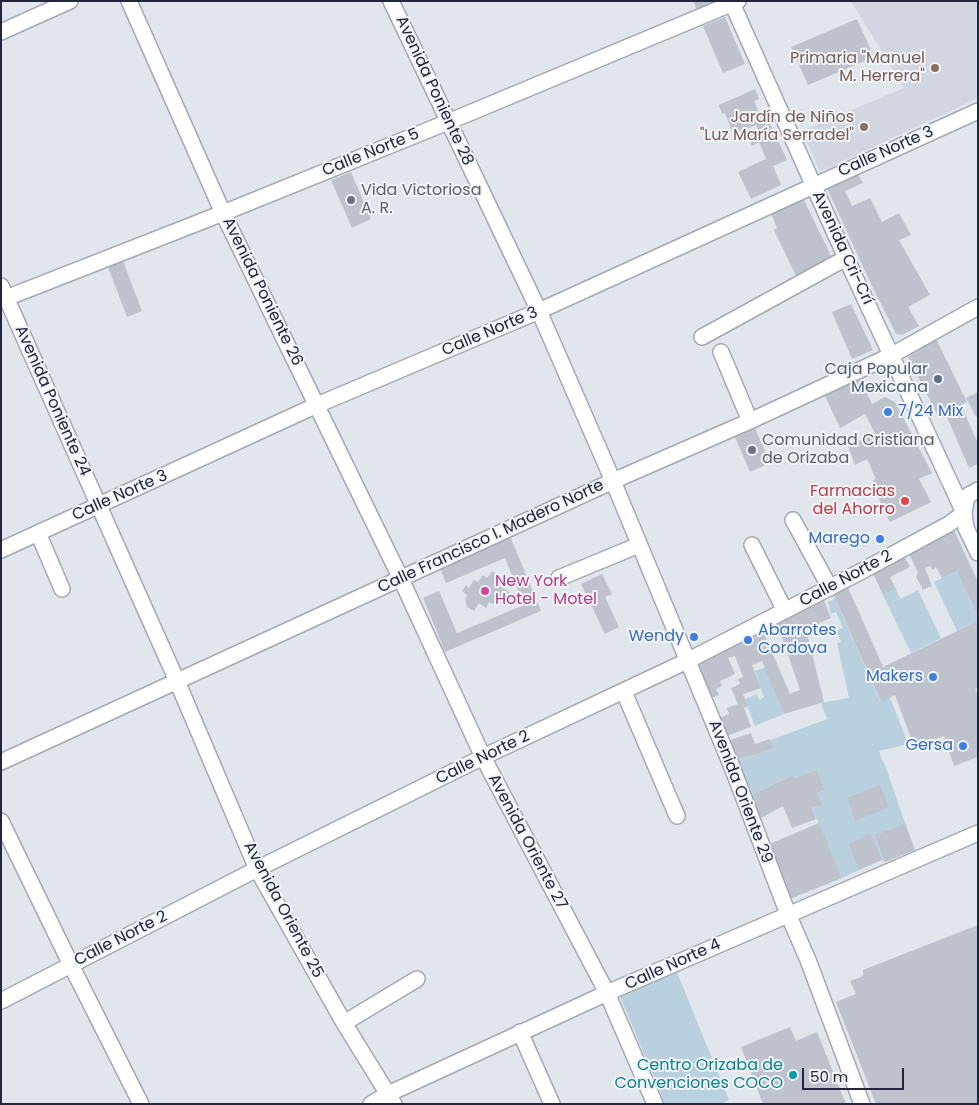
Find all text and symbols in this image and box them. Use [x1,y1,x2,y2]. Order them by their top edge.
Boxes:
street label: Avenida Poniente 28 [391,13,477,169]
place label: Primaria "Manuel M. Herrera" [790,49,925,87]
marker: Primaria "Manuel M. Herrera" [929,62,941,74]
place label: Jardín de Niños "Luz María Serradel" [700,108,854,146]
marker: Jardín de Niños "Luz María Serradel" [858,121,870,133]
street label: Calle Norte 3 [835,122,937,182]
street label: Calle Norte 5 [320,125,422,181]
place label: Vida Victoriosa A. R. [361,181,481,219]
street label: Avenida Cri-Crí [807,188,877,308]
marker: Vida Victoriosa A. R. [345,194,357,206]
street label: Avenida Poniente 26 [218,215,306,369]
street label: Calle Norte 3 [439,303,541,361]
street label: Avenida Poniente 24 [10,323,94,479]
place label: Caja Popular Mexicana [824,360,928,398]
marker: Caja Popular Mexicana [932,373,944,385]
place label: 7/24 Mix [898,402,963,422]
marker: 7/24 Mix [882,406,894,418]
place label: Comunidad Cristiana de Orizaba [762,431,934,469]
marker: Comunidad Cristiana de Orizaba [746,444,758,456]
street label: Calle Norte 3 [69,466,171,526]
street label: Calle Francisco I. Madero Norte [375,476,607,598]
place label: Farmacias del Ahorro [810,482,895,520]
marker: Farmacias del Ahorro [899,495,911,507]
place label: Marego [808,529,870,549]
marker: Marego [874,533,886,545]
street label: Calle Norte 2 [797,547,895,611]
place label: New York Hotel - Motel [495,572,597,610]
marker: New York Hotel - Motel [479,585,491,597]
place label: Abarrotes Cordova [758,621,837,659]
place label: Wendy [628,627,684,647]
marker: Wendy [688,631,700,643]
marker: Abarrotes Cordova [742,634,754,646]
place label: Makers [866,667,923,687]
marker: Makers [927,671,939,683]
street label: Avenida Oriente 29 [704,718,776,866]
street label: Calle Norte 2 [433,727,533,789]
place label: Gersa [905,736,953,756]
marker: Gersa [957,740,969,752]
street label: Avenida Oriente 27 [483,771,571,913]
street label: Avenida Oriente 25 [239,839,327,981]
street label: Calle Norte 2 [71,907,171,971]
street label: Calle Norte 4 [622,935,724,995]
place label: Centro Orizaba de Convenciones COCO [615,1056,783,1094]
scale bar [804,1058,906,1090]
text: 50 m [810,1066,848,1087]
marker: Centro Orizaba de Convenciones COCO [787,1069,799,1081]

